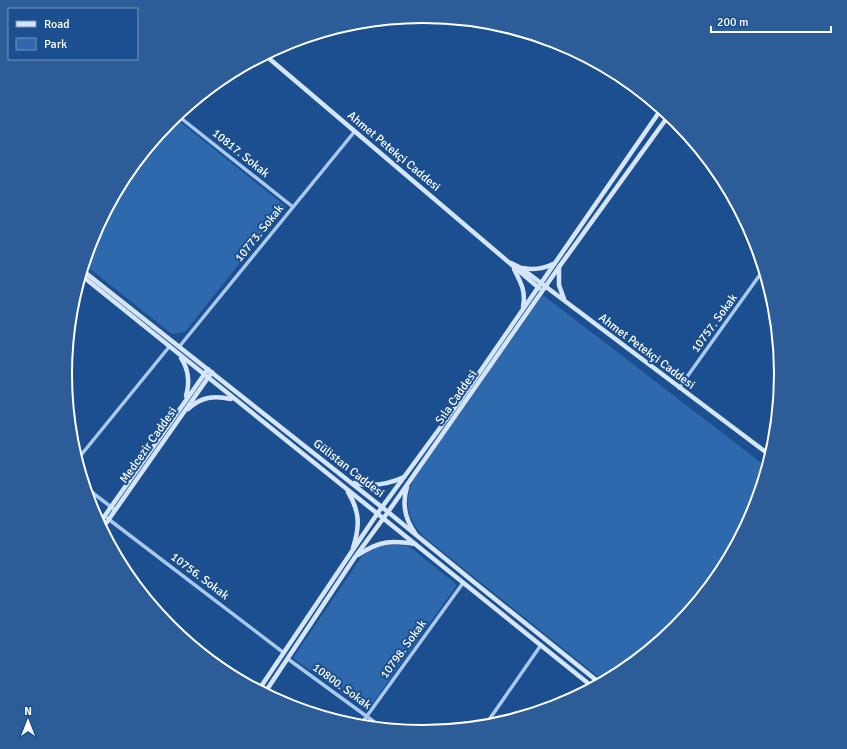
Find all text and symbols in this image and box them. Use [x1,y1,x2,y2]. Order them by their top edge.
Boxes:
legend [8,8,138,60]
scale bar [711,8,831,34]
text: 200 m [717,15,749,30]
text: Road [44,17,70,32]
text: Park [44,37,67,52]
street label: Ahmet Petekçi Caddesi [344,108,443,195]
street label: 10817. Sokak [209,126,272,181]
street label: 10773. Sokak [232,202,287,265]
street label: 10757. Sokak [688,291,741,356]
street label: Ahmet Petekçi Caddesi [596,310,698,393]
street label: Sıla Caddesi [432,367,481,427]
street label: Medcezir Caddesi [117,404,180,486]
street label: Gülistan Caddesi [310,436,387,501]
street label: 10756. Sokak [168,550,232,603]
street label: 10798. Sokak [377,617,430,682]
street label: 10800. Sokak [309,660,374,713]
north arrow [8,701,48,741]
text: N [24,705,32,718]

